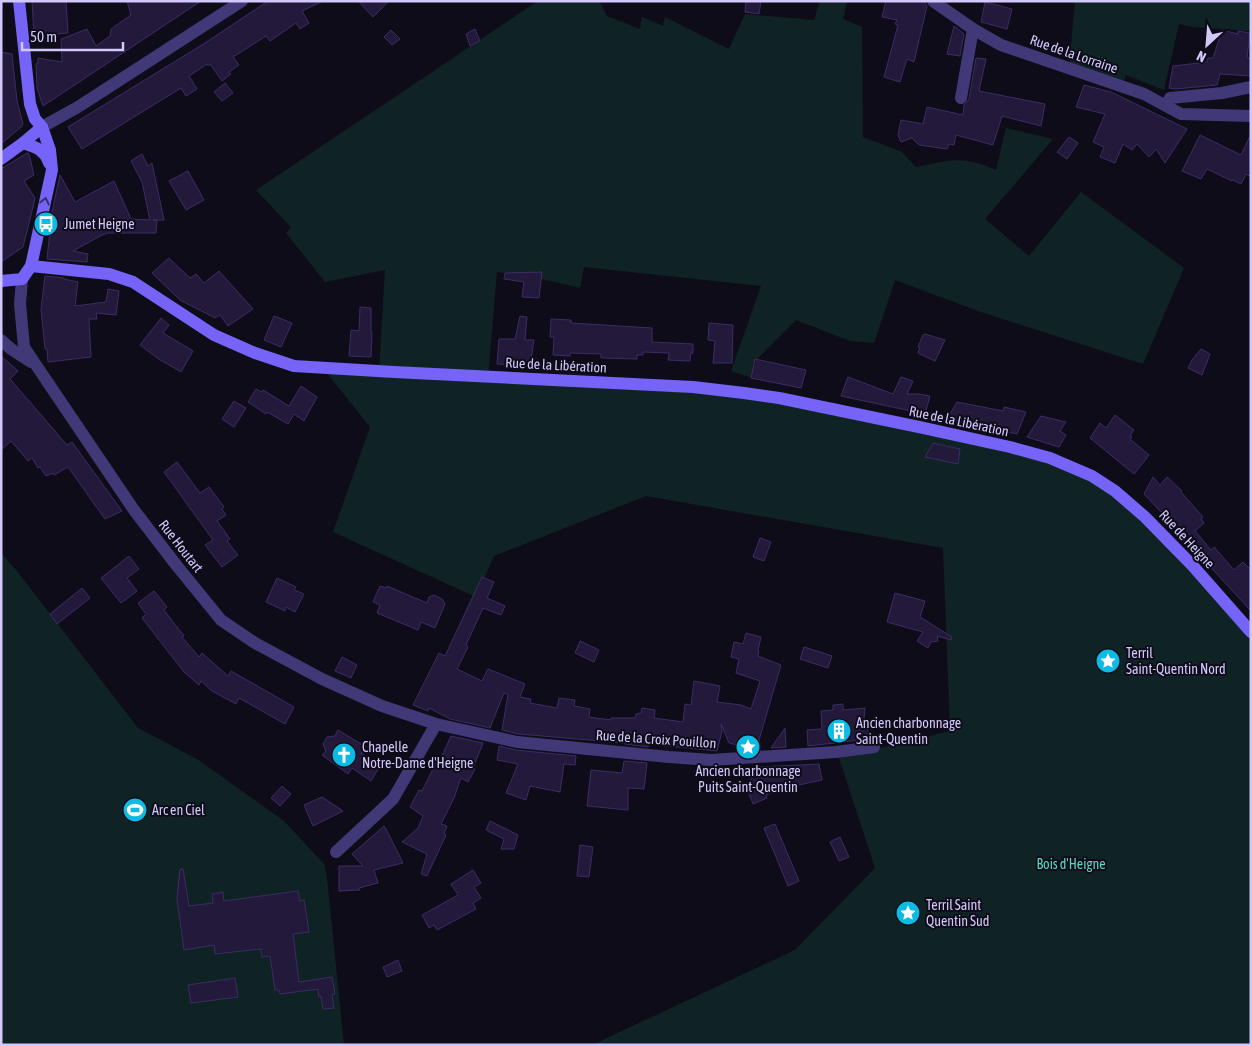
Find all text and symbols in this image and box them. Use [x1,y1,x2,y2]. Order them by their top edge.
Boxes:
scale bar [22,20,124,52]
north arrow [1182,20,1232,70]
text: 50 m [30,28,57,45]
street label: Rue de la Lorraine [1028,31,1120,77]
text: N [1194,48,1209,66]
one-way arrow [39,197,50,205]
bus stop icon: Jumet Heigne [33,211,59,237]
place label: Jumet Heigne [64,216,135,232]
street label: Rue de la Libération [505,354,607,376]
street label: Rue de la Libération [908,403,1010,439]
street label: Rue de Heigne [1156,507,1218,571]
street label: Rue Houtart [156,517,206,575]
place label: Terril Saint-Quentin Nord [1126,645,1226,677]
place icon: Terril Saint-Quentin Nord [1095,648,1121,674]
place label: Ancien charbonnage Saint-Quentin [856,715,961,747]
building icon: Ancien charbonnage Saint-Quentin [826,718,852,744]
street label: Rue de la Croix Pouillon [595,727,717,751]
place icon: Ancien charbonnage Puits Saint-Quentin [735,734,761,760]
place label: Chapelle Notre-Dame d'Heigne [362,739,473,771]
church icon: Chapelle Notre-Dame d'Heigne [331,742,357,768]
place label: Ancien charbonnage Puits Saint-Quentin [695,763,801,795]
sports icon: Arc en Ciel [122,797,148,823]
place label: Arc en Ciel [152,802,205,818]
park label: Bois d'Heigne [1036,856,1106,872]
place label: Terril Saint Quentin Sud [926,897,989,929]
place icon: Terril Saint Quentin Sud [895,900,921,926]

